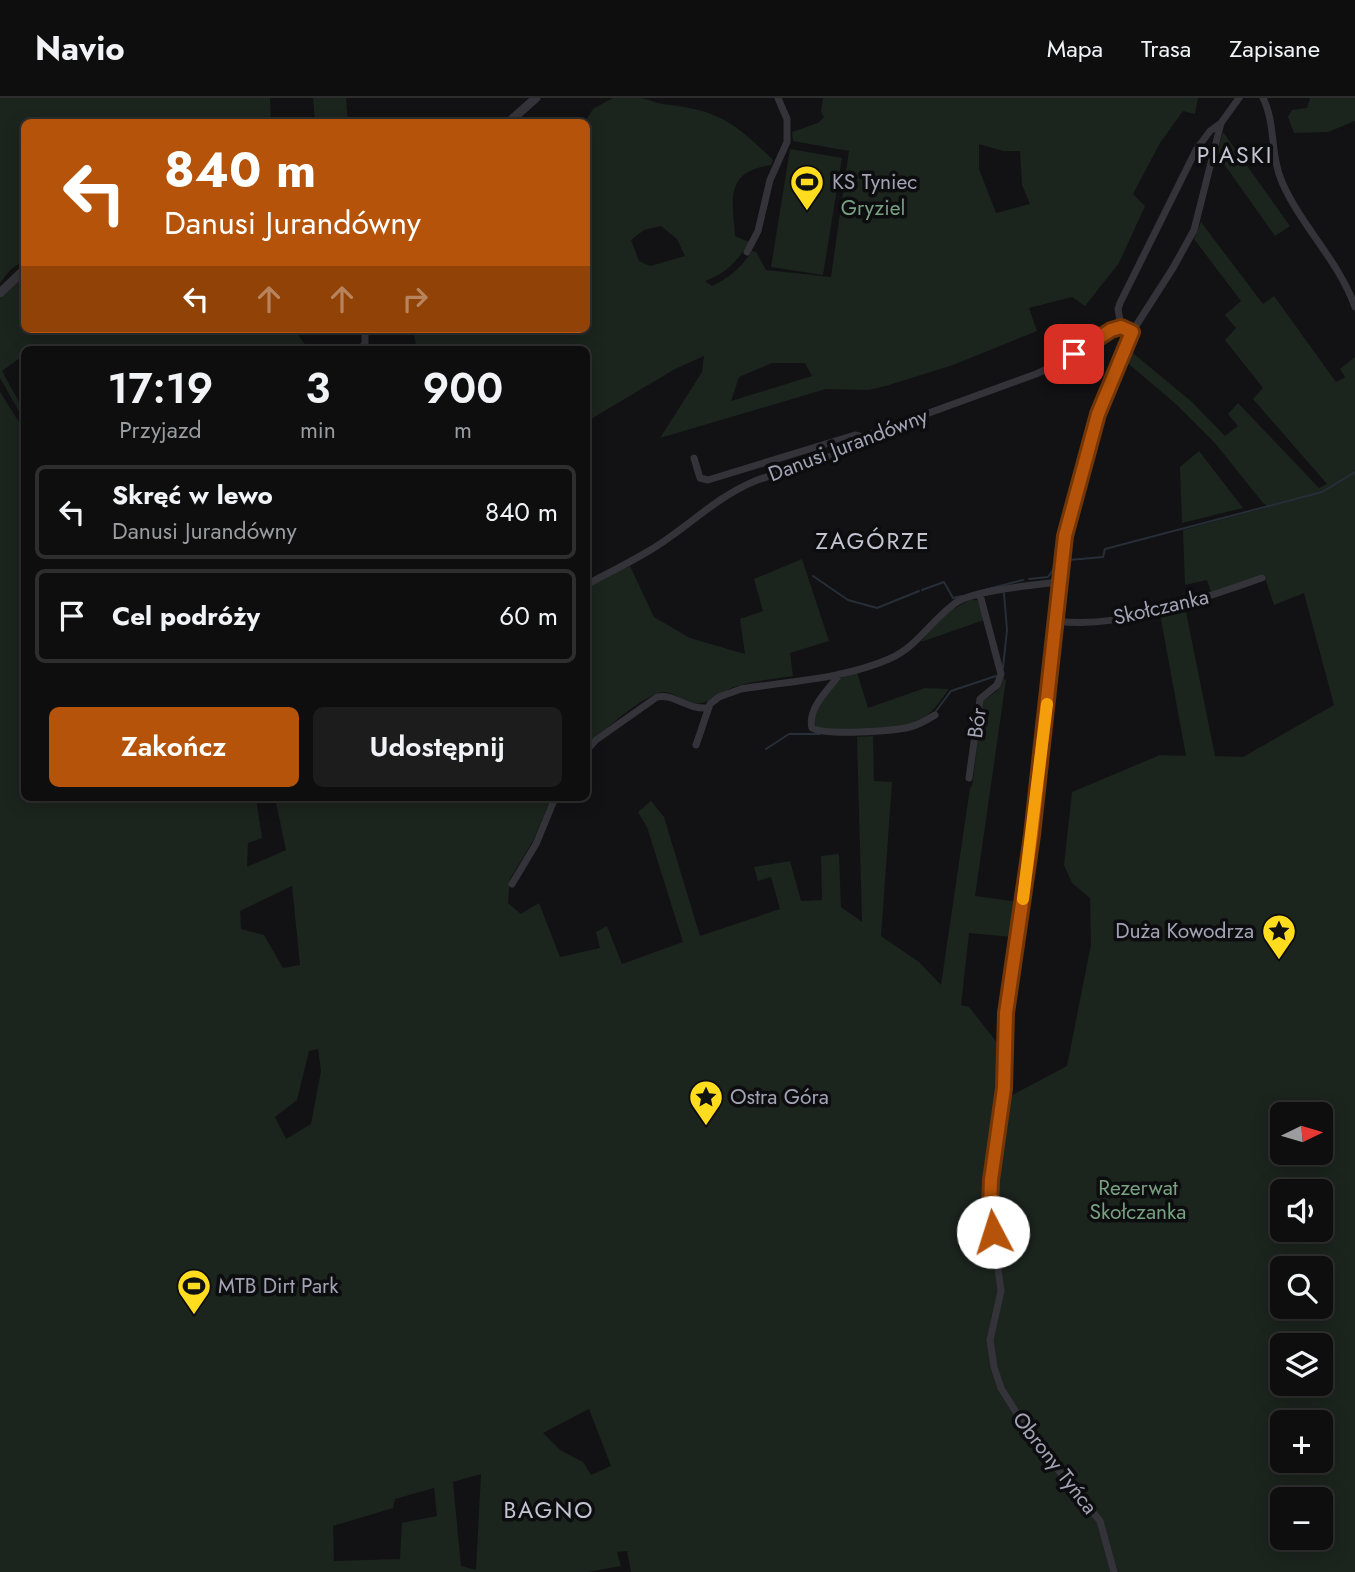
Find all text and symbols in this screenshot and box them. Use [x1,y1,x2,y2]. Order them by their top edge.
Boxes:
text: Navio [35,25,125,72]
text: Mapa [1047,31,1103,66]
text: Trasa [1141,31,1191,66]
text: Zapisane [1229,31,1320,66]
text: 840 m [164,135,316,205]
district label: PIASKI [1197,138,1273,172]
icon: left [49,147,140,238]
sports icon: KS Tyniec [788,163,826,212]
place label: KS Tyniec [832,167,917,197]
park label: Gryziel [841,193,905,223]
text: Danusi Jurandówny [164,200,421,246]
icon: left [177,280,215,318]
icon: ahead [250,280,288,318]
icon: ahead [323,280,361,318]
icon: right [396,280,434,318]
pin [1044,324,1104,384]
icon: arrive [1055,335,1093,373]
text: 17:19 [108,358,213,419]
text: 3 [305,358,330,419]
text: 900 [422,358,503,419]
street label: Danusi Jurandówny [764,401,933,489]
text: Przyjazd [119,413,202,447]
text: min [300,413,336,447]
text: m [454,413,472,447]
text: Skręć w lewo [112,476,273,514]
icon: left [53,493,91,531]
text: 840 m [485,493,558,531]
text: Danusi Jurandówny [112,514,297,548]
district label: ZAGÓRZE [815,524,931,558]
street label: Skołczanka [1110,581,1212,633]
icon: arrive [53,597,91,635]
text: Cel podróży [112,597,260,635]
text: 60 m [499,597,558,635]
street label: Bór [960,705,994,740]
button: Zakończ [49,707,299,787]
button: Udostępnij [313,707,562,787]
place icon: Duża Kowodrza [1260,912,1298,961]
place label: Duża Kowodrza [1115,916,1254,946]
place icon: Ostra Góra [687,1078,725,1127]
place label: Ostra Góra [730,1082,829,1112]
north arrow [1270,1102,1334,1166]
map controls [1270,1102,1333,1550]
park label: Rezerwat Skołczanka [1090,1173,1186,1227]
button: sound [1270,1179,1333,1242]
position arrow [956,1195,1030,1269]
button: search [1270,1256,1333,1319]
sports icon: MTB Dirt Park [175,1267,213,1316]
place label: MTB Dirt Park [218,1271,339,1301]
button: layers [1270,1333,1333,1396]
street label: Obrony Tyńca [1005,1405,1105,1521]
button: + [1270,1410,1333,1473]
button: − [1270,1487,1333,1550]
district label: BAGNO [504,1493,594,1527]

